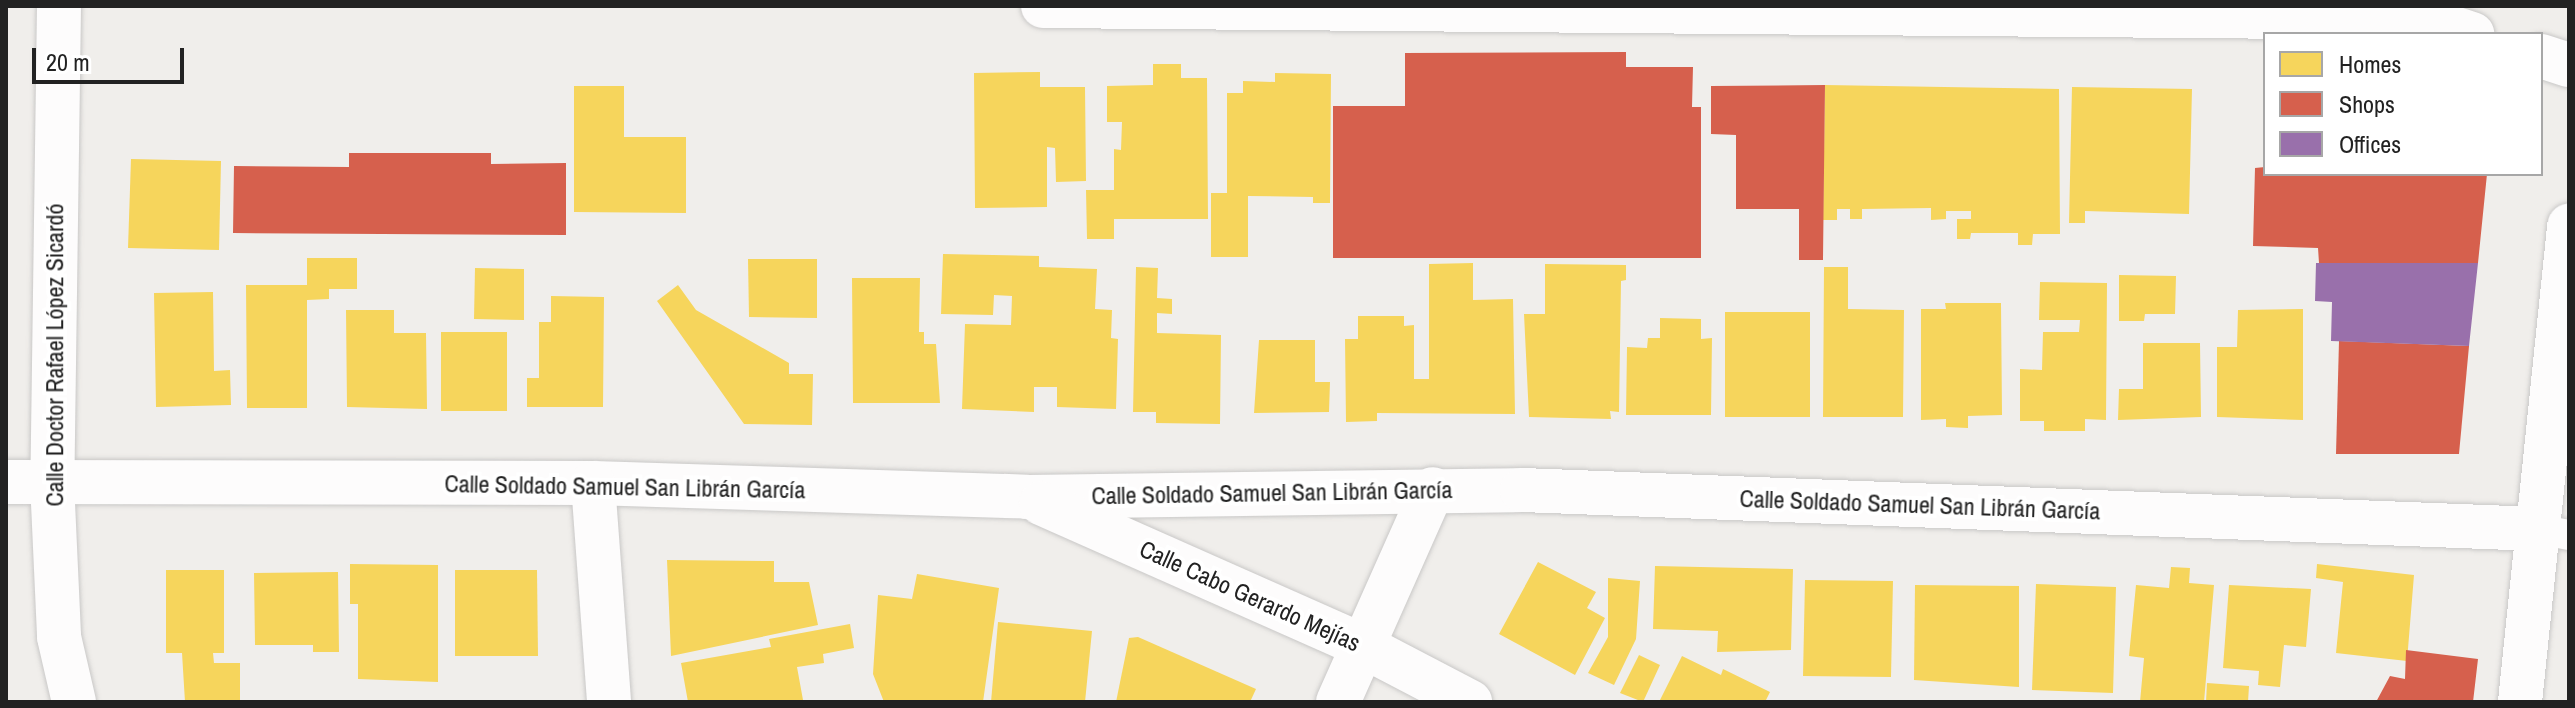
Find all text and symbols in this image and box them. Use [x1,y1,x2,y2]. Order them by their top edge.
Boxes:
scale bar [36,32,188,82]
legend [2263,32,2543,176]
text: 20 m [46,46,90,78]
text: Homes [2339,48,2401,80]
text: Shops [2339,88,2395,120]
text: Offices [2339,128,2401,160]
street label: Calle Doctor Rafael López Sicardó [41,204,69,506]
street label: Calle Soldado Samuel San Librán García [444,469,806,505]
street label: Calle Soldado Samuel San Librán García [1091,475,1453,511]
street label: Calle Soldado Samuel San Librán García [1739,484,2101,526]
street label: Calle Cabo Gerardo Mejías [1135,534,1365,658]

